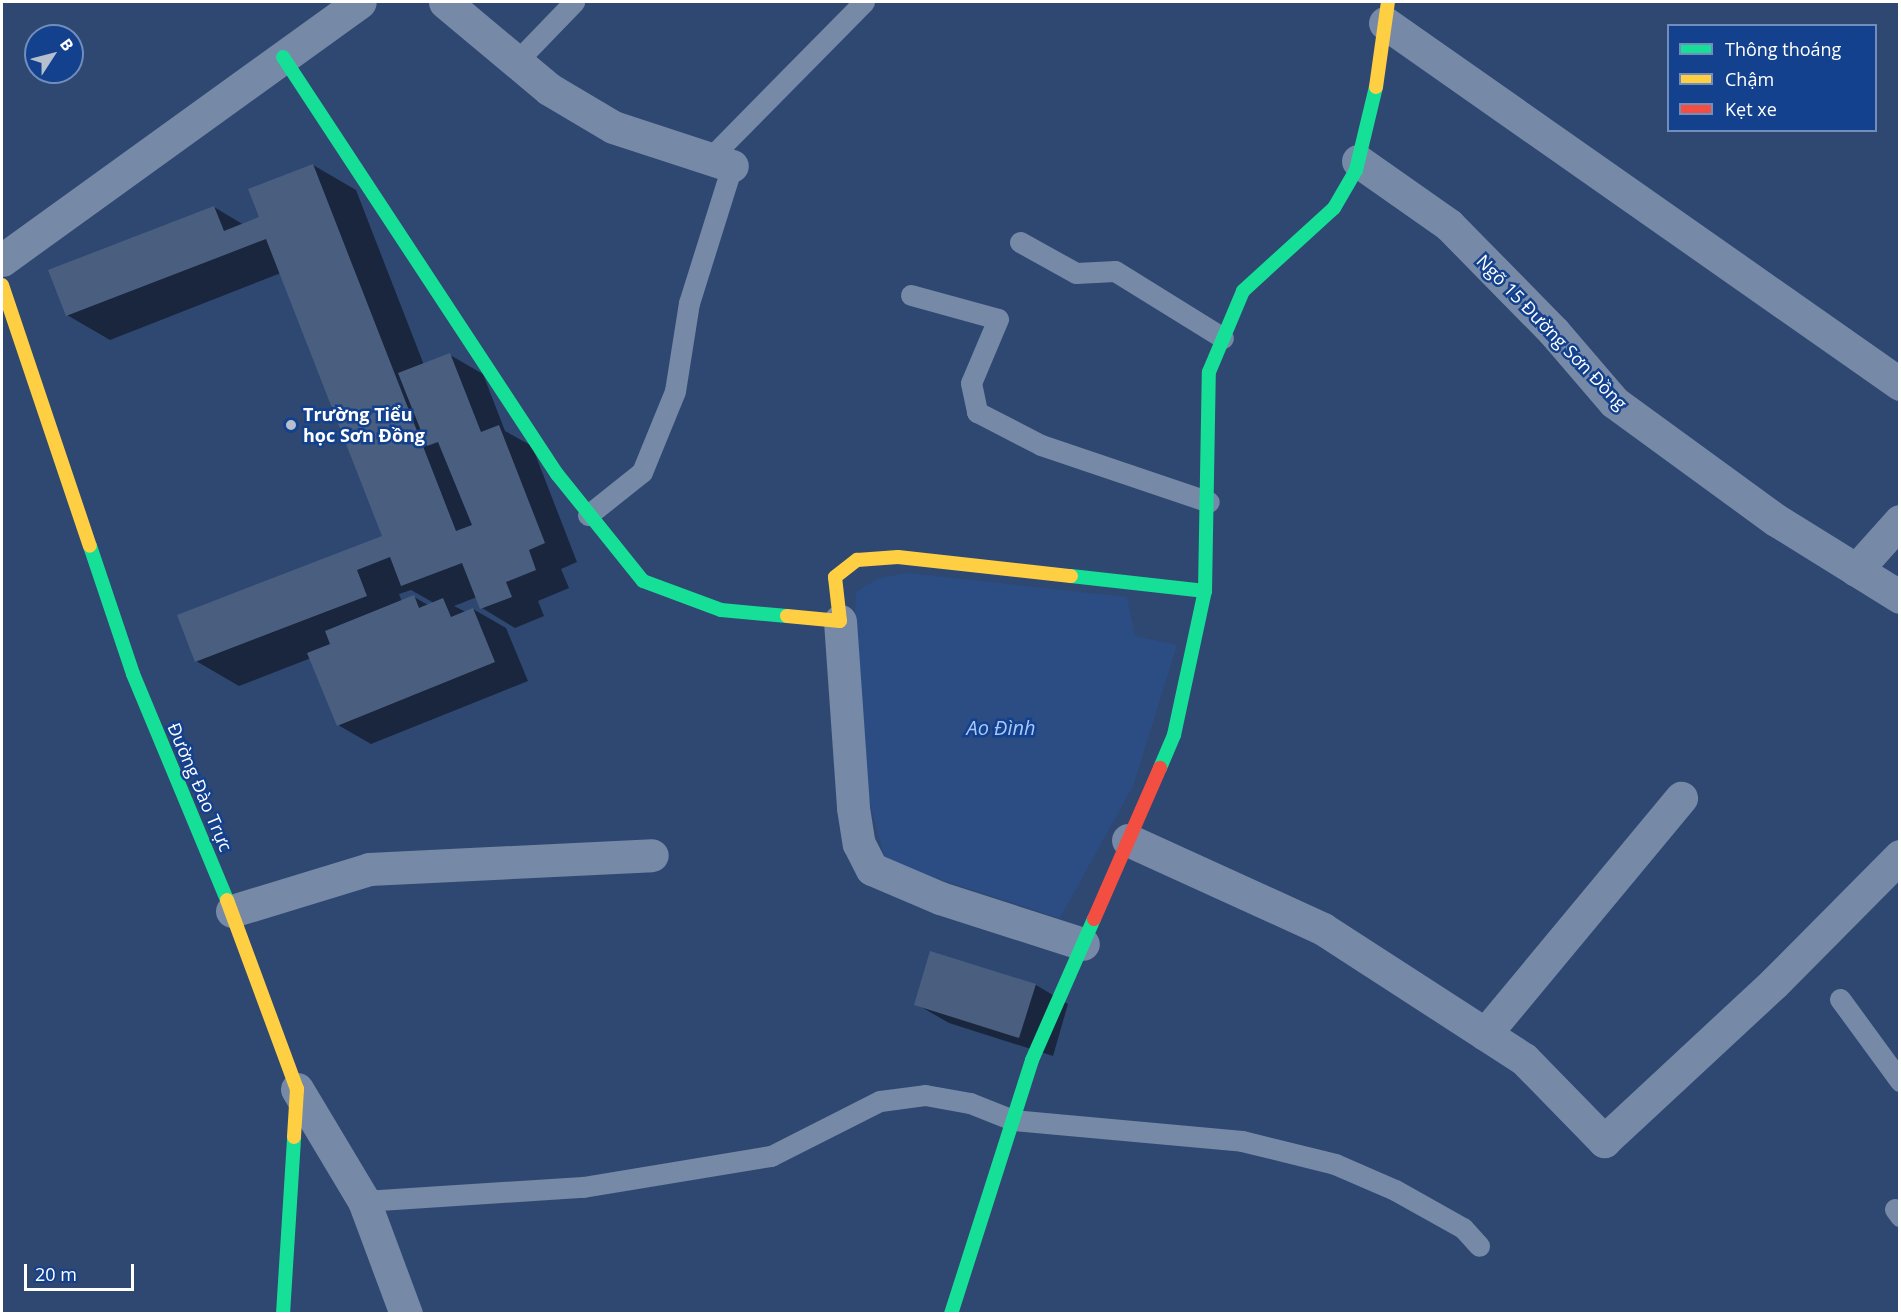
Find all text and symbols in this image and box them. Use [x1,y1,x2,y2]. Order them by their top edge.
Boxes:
north arrow [24,24,84,84]
legend [1667,24,1877,132]
text: B [55,34,79,55]
text: Thông thoáng [1725,37,1841,61]
text: Chậm [1725,67,1774,91]
text: Kẹt xe [1725,97,1777,121]
street label: Ngõ 15 Đường Sơn Đồng [1472,250,1632,414]
place label: Trường Tiểu học Sơn Đồng [303,404,425,446]
marker: Trường Tiểu học Sơn Đồng [284,418,298,432]
water label: Ao Đình [966,715,1036,739]
street label: Đường Đào Trực [163,719,237,855]
scale bar [27,1252,136,1290]
text: 20 m [35,1262,77,1286]

